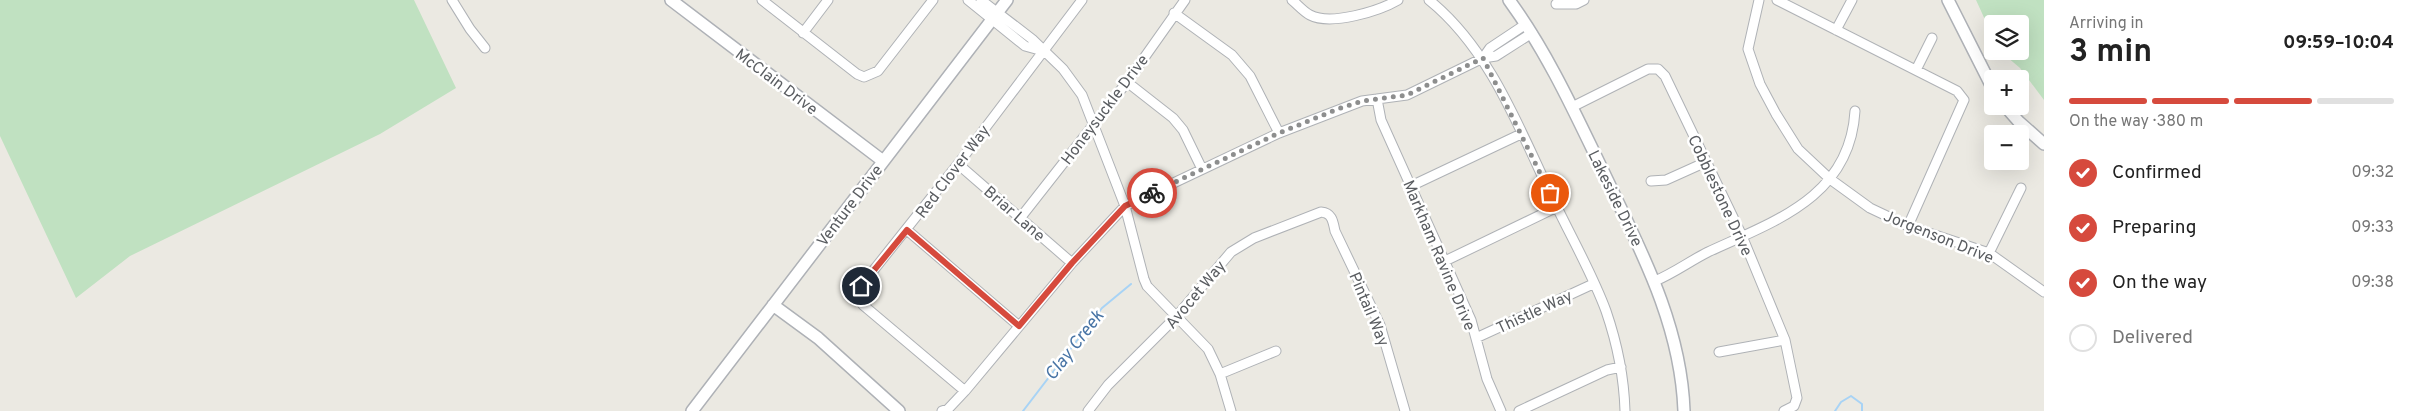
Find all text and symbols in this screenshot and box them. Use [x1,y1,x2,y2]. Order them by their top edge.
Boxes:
text: Arriving in [2069,14,2144,34]
map controls [1984,15,2029,170]
button: layers [1984,15,2029,60]
text: 09:59–10:04 [2283,31,2394,55]
text: 3 min [2069,33,2152,73]
street label: McClain Drive [731,45,821,120]
street label: Honeysuckle Drive [1058,51,1154,169]
button: + [1984,70,2029,115]
text: On the way · 380 m [2069,112,2203,132]
street label: Red Clover Way [912,122,995,223]
button: − [1984,125,2029,170]
street label: Cobblestone Drive [1682,132,1756,260]
street label: Lakeside Drive [1582,147,1646,250]
icon: check [2069,159,2097,187]
street label: Venture Drive [813,161,888,251]
text: Confirmed [2112,161,2202,185]
text: 09:32 [2351,163,2394,183]
courier [1127,168,1177,218]
pin [1529,172,1571,214]
street label: Markham Ravine Drive [1397,178,1479,334]
icon: bike [1138,179,1166,207]
icon: bag [1536,179,1564,207]
street label: Briar Lane [979,182,1048,247]
street label: Jorgenson Drive [1880,207,1996,269]
icon: check [2069,214,2097,242]
text: Preparing [2112,216,2196,240]
text: 09:33 [2351,218,2394,238]
street label: Avocet Way [1162,257,1231,334]
pin [840,265,882,307]
icon: check [2069,269,2097,297]
street label: Pintail Way [1344,270,1393,350]
text: On the way [2112,271,2207,295]
icon: home [847,272,875,300]
text: 09:38 [2351,273,2394,293]
street label: Thistle Way [1494,287,1576,339]
water label: Clay Creek [1040,305,1110,386]
text: Delivered [2112,326,2193,350]

